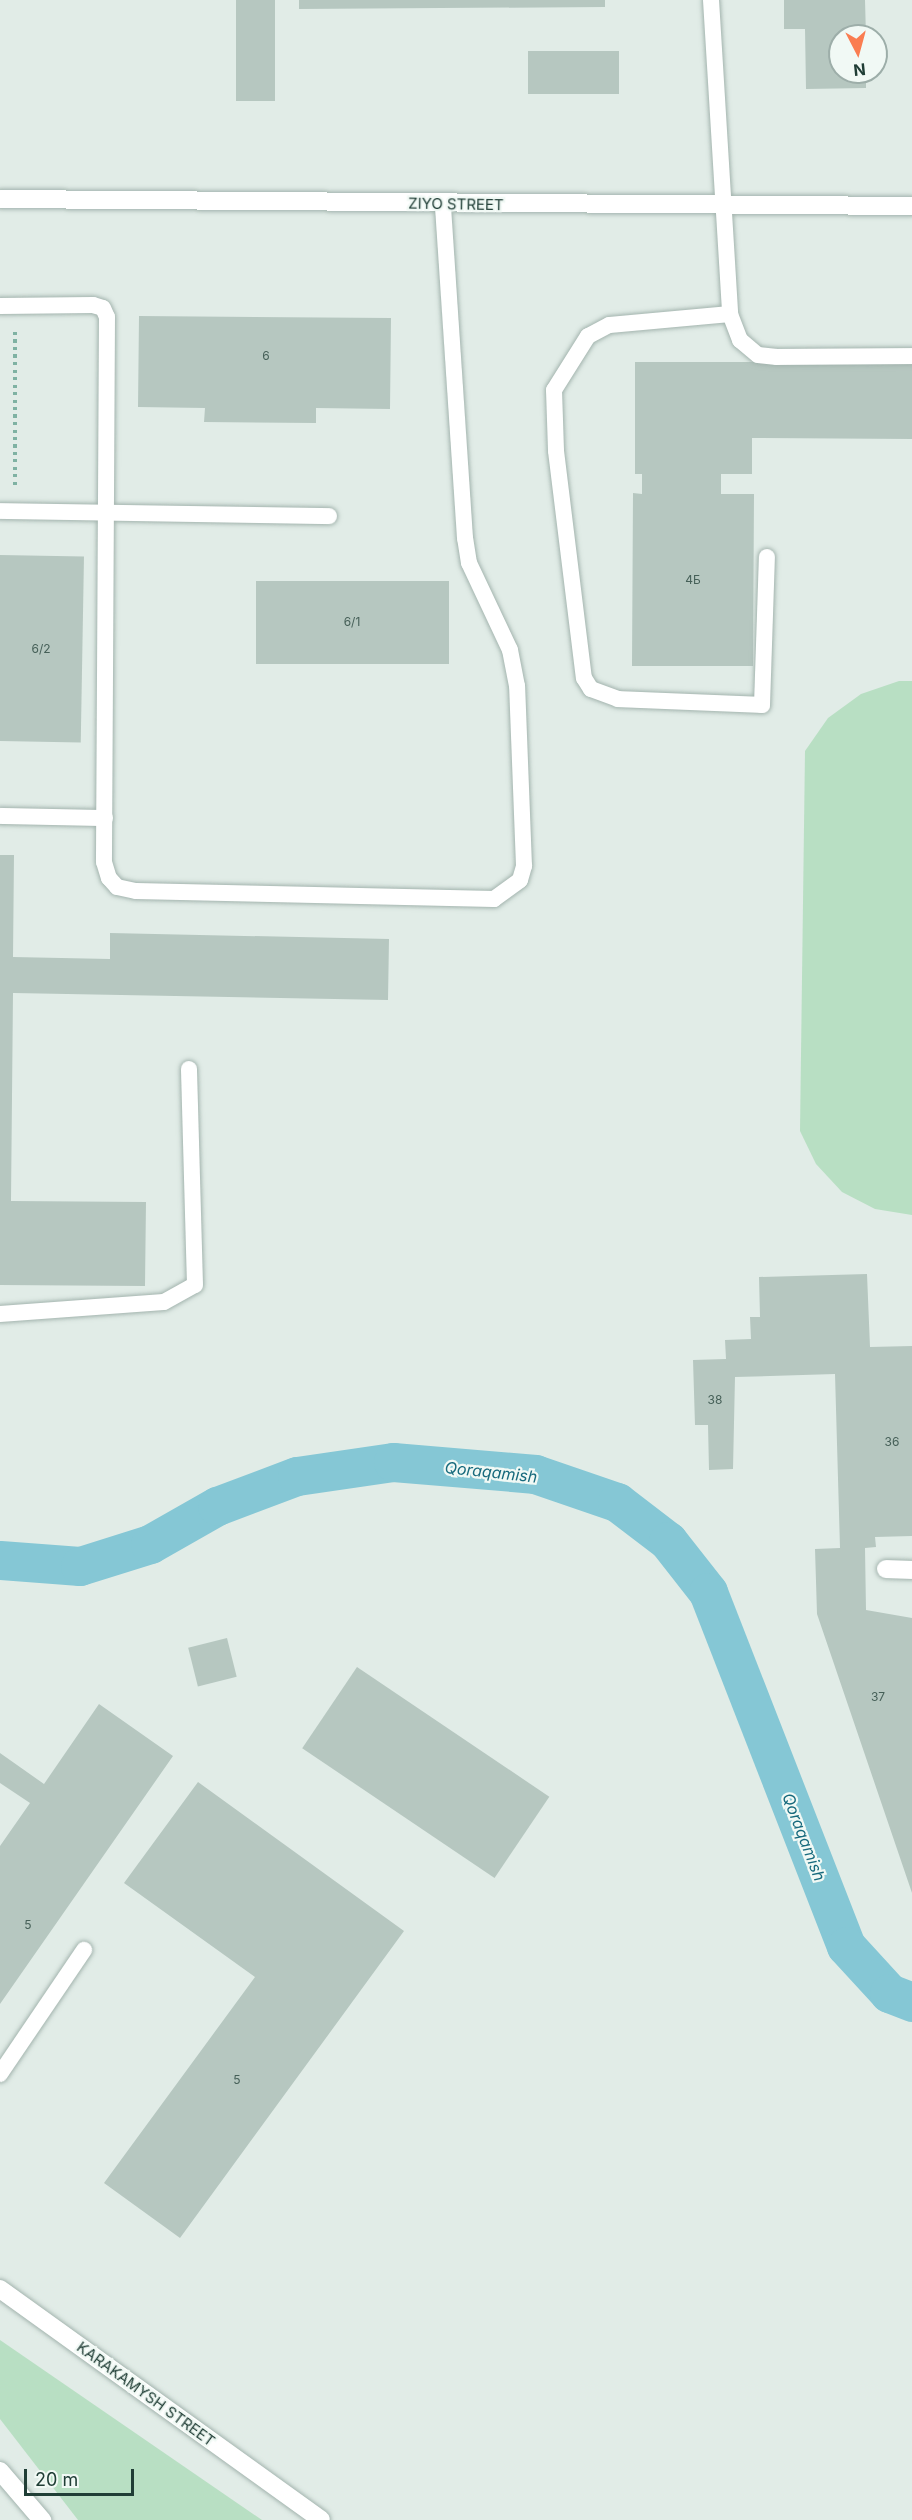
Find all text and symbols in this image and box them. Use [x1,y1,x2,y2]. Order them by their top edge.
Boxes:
north arrow [828,24,888,84]
text: N [853,59,867,80]
street label: ZIYO STREET [408,194,504,214]
house number: 6 [262,349,270,363]
house number: 4Б [685,573,701,587]
house number: 6/1 [344,615,360,629]
house number: 6/2 [31,642,51,656]
house number: 38 [708,1393,722,1407]
house number: 36 [885,1435,899,1449]
water label: Qoraqamish [444,1458,538,1486]
house number: 37 [871,1690,885,1704]
water label: Qoraqamish [778,1790,830,1884]
house number: 5 [24,1918,32,1932]
house number: 5 [233,2073,241,2087]
street label: KARAKAMYSH STREET [73,2338,219,2450]
scale bar [27,2457,136,2495]
text: 20 m [35,2469,78,2490]

